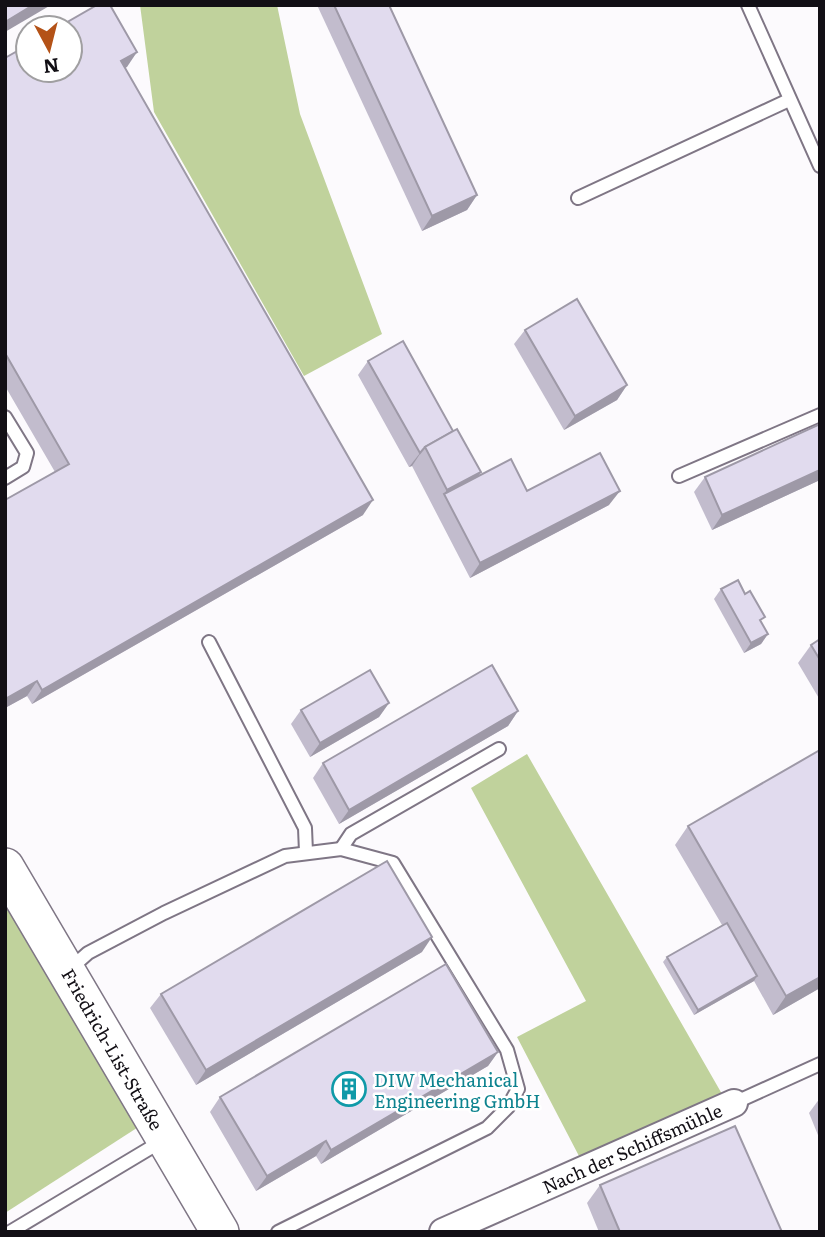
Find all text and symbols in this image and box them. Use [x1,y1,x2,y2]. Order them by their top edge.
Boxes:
north arrow [14,14,84,84]
text: N [42,52,61,82]
street label: Friedrich-List-Straße [56,963,170,1135]
place label: DIW Mechanical Engineering GmbH [374,1066,540,1114]
building icon: DIW Mechanical Engineering GmbH [330,1070,368,1108]
street label: Nach der Schiffsmühle [538,1096,726,1200]

